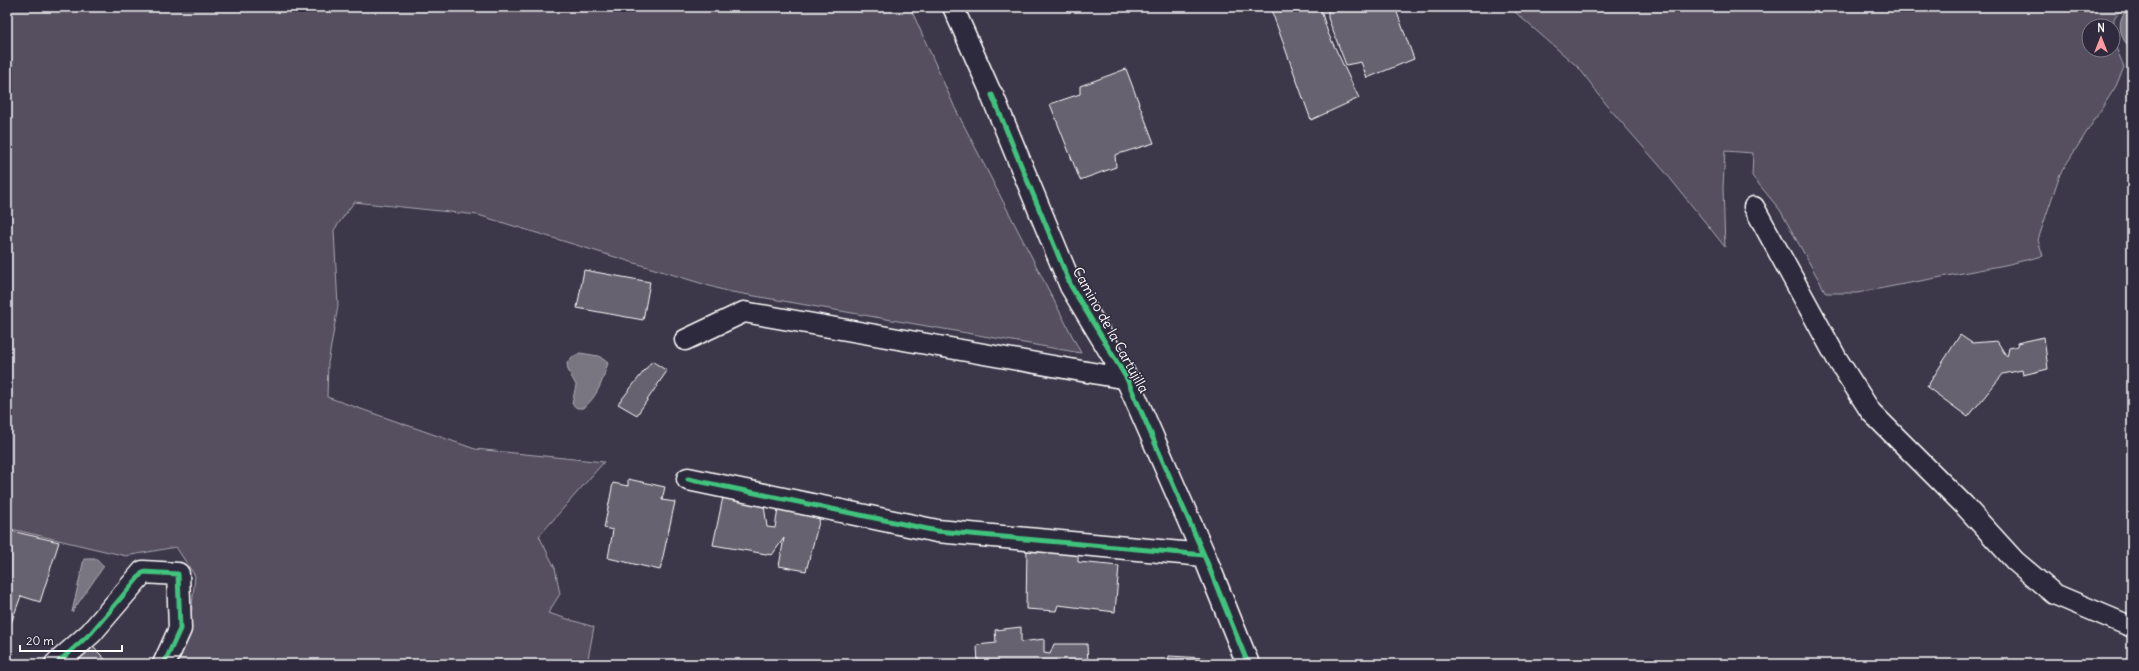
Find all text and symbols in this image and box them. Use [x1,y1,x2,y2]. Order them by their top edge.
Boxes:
north arrow [2081,18,2121,58]
text: N [2097,21,2105,35]
street label: Camino de la Cartujilla [1069,264,1153,396]
scale bar [20,627,122,653]
text: 20 m [26,633,54,648]

